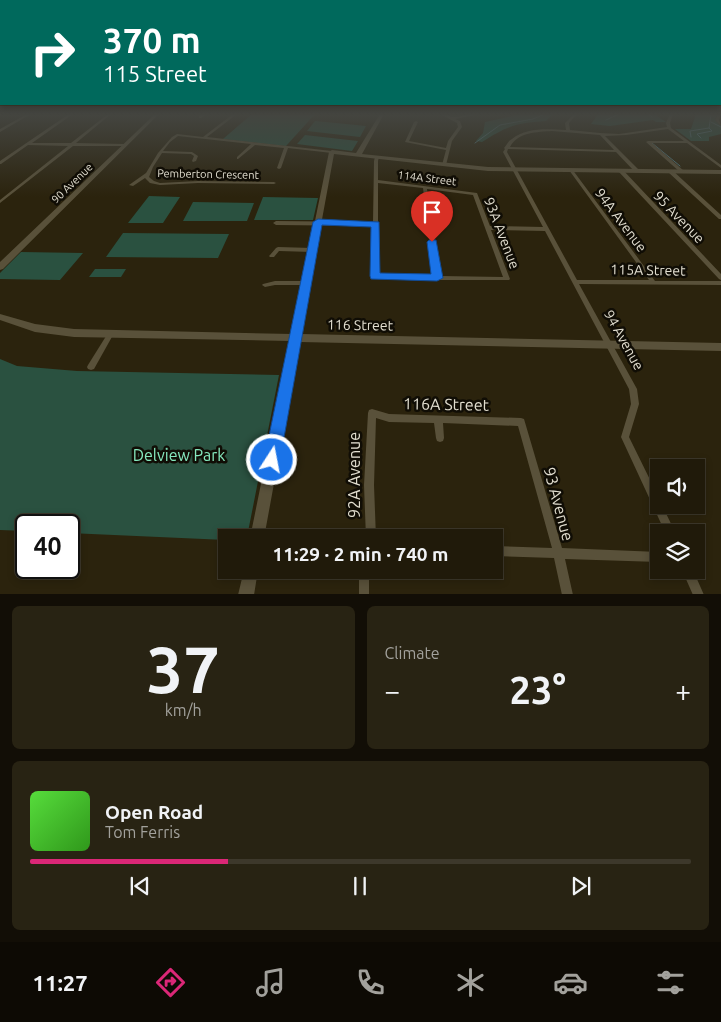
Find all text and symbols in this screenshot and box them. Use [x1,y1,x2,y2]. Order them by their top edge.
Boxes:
icon: right [20,20,85,85]
text: 370 m [103,20,201,60]
text: 115 Street [103,61,207,86]
street label: 90 Avenue [49,161,95,205]
street label: Pemberton Crescent [157,167,260,181]
street label: 114A Street [397,168,458,188]
street label: 94A Avenue [592,185,650,255]
street label: 95 Avenue [650,188,708,246]
pin [411,191,453,242]
street label: 93A Avenue [481,195,523,271]
icon: arrive [418,198,446,226]
street label: 115A Street [610,261,686,279]
street label: 94 Avenue [601,307,647,373]
street label: 116 Street [327,316,394,334]
street label: 116A Street [403,394,490,414]
street label: 92A Avenue [345,432,363,518]
position arrow [245,433,297,485]
park label: Delview Park [133,446,225,464]
map controls [650,459,705,579]
button: sound [650,459,705,514]
street label: 93 Avenue [541,465,577,543]
speed limit sign: 40 [15,514,80,579]
button: layers [650,524,705,579]
text: 11:29 · 2 min · 740 m [273,543,448,565]
text: 37 [147,632,220,705]
text: Climate [385,644,440,662]
text: 23° [510,669,566,711]
text: − [385,675,400,706]
text: + [675,675,691,706]
text: km/h [165,701,202,719]
text: Open Road [105,801,203,823]
text: Tom Ferris [105,823,180,841]
icon: previous [126,872,154,900]
icon: pause [346,872,374,900]
icon: next [567,872,595,900]
icon: directions [153,965,188,1000]
icon: music [253,965,288,1000]
icon: phone [353,965,388,1000]
icon: climate [453,965,488,1000]
icon: car [553,965,588,1000]
icon: filters [653,965,688,1000]
text: 11:27 [33,970,88,995]

